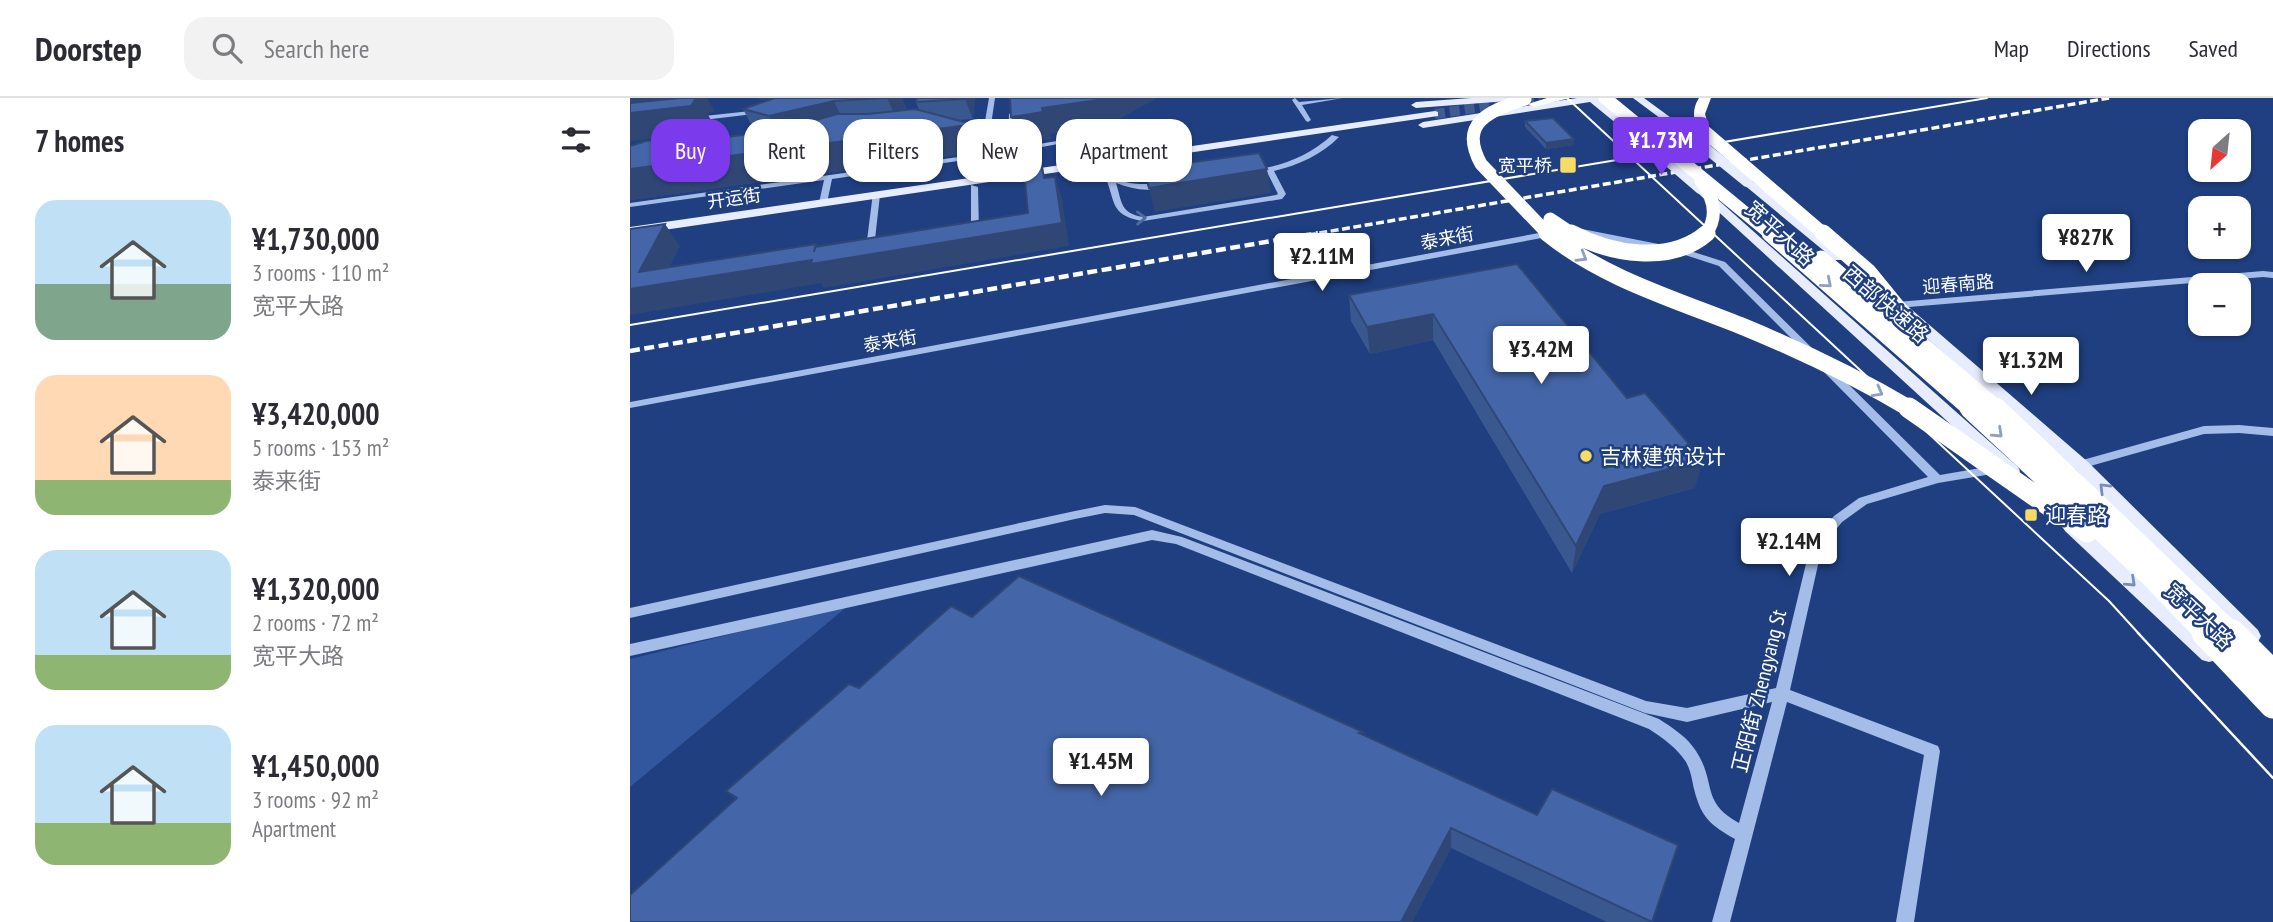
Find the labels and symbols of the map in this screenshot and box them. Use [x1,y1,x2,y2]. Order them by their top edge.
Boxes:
pin: ¥1.73M [1604,118,1718,177]
north arrow [2188,119,2250,182]
place label: 宽平桥 [1498,154,1552,177]
marker: 宽平桥 [1558,155,1578,175]
street label: 开运街 [706,183,762,213]
street label: 宽平大路 [1740,195,1820,271]
one-way arrow [1136,210,1147,225]
pin: ¥827K [2037,214,2135,274]
street label: 泰来街 [1418,222,1476,254]
pin: ¥2.11M [1265,234,1379,293]
one-way arrow [1575,249,1588,262]
street label: 西部快速路 [1838,259,1934,349]
street label: 迎春南路 [1921,269,1995,299]
one-way arrow [1819,275,1832,287]
street label: 泰来街 [861,325,919,357]
pin: ¥3.42M [1484,327,1598,386]
pin: ¥1.32M [1974,338,2088,397]
one-way arrow [1871,384,1883,397]
one-way arrow [1990,425,2003,438]
place label: 吉林建筑设计 [1600,443,1726,470]
marker: 吉林建筑设计 [1578,448,1594,464]
one-way arrow [2100,483,2113,496]
place label: 迎春路 [2045,502,2108,529]
marker: 迎春路 [2023,507,2039,523]
pin: ¥2.14M [1732,518,1846,578]
one-way arrow [2123,573,2136,586]
street label: 宽平大路 [2159,577,2239,655]
street label: 正阳街 Zhengyang St [1726,607,1792,775]
pin: ¥1.45M [1044,738,1158,798]

